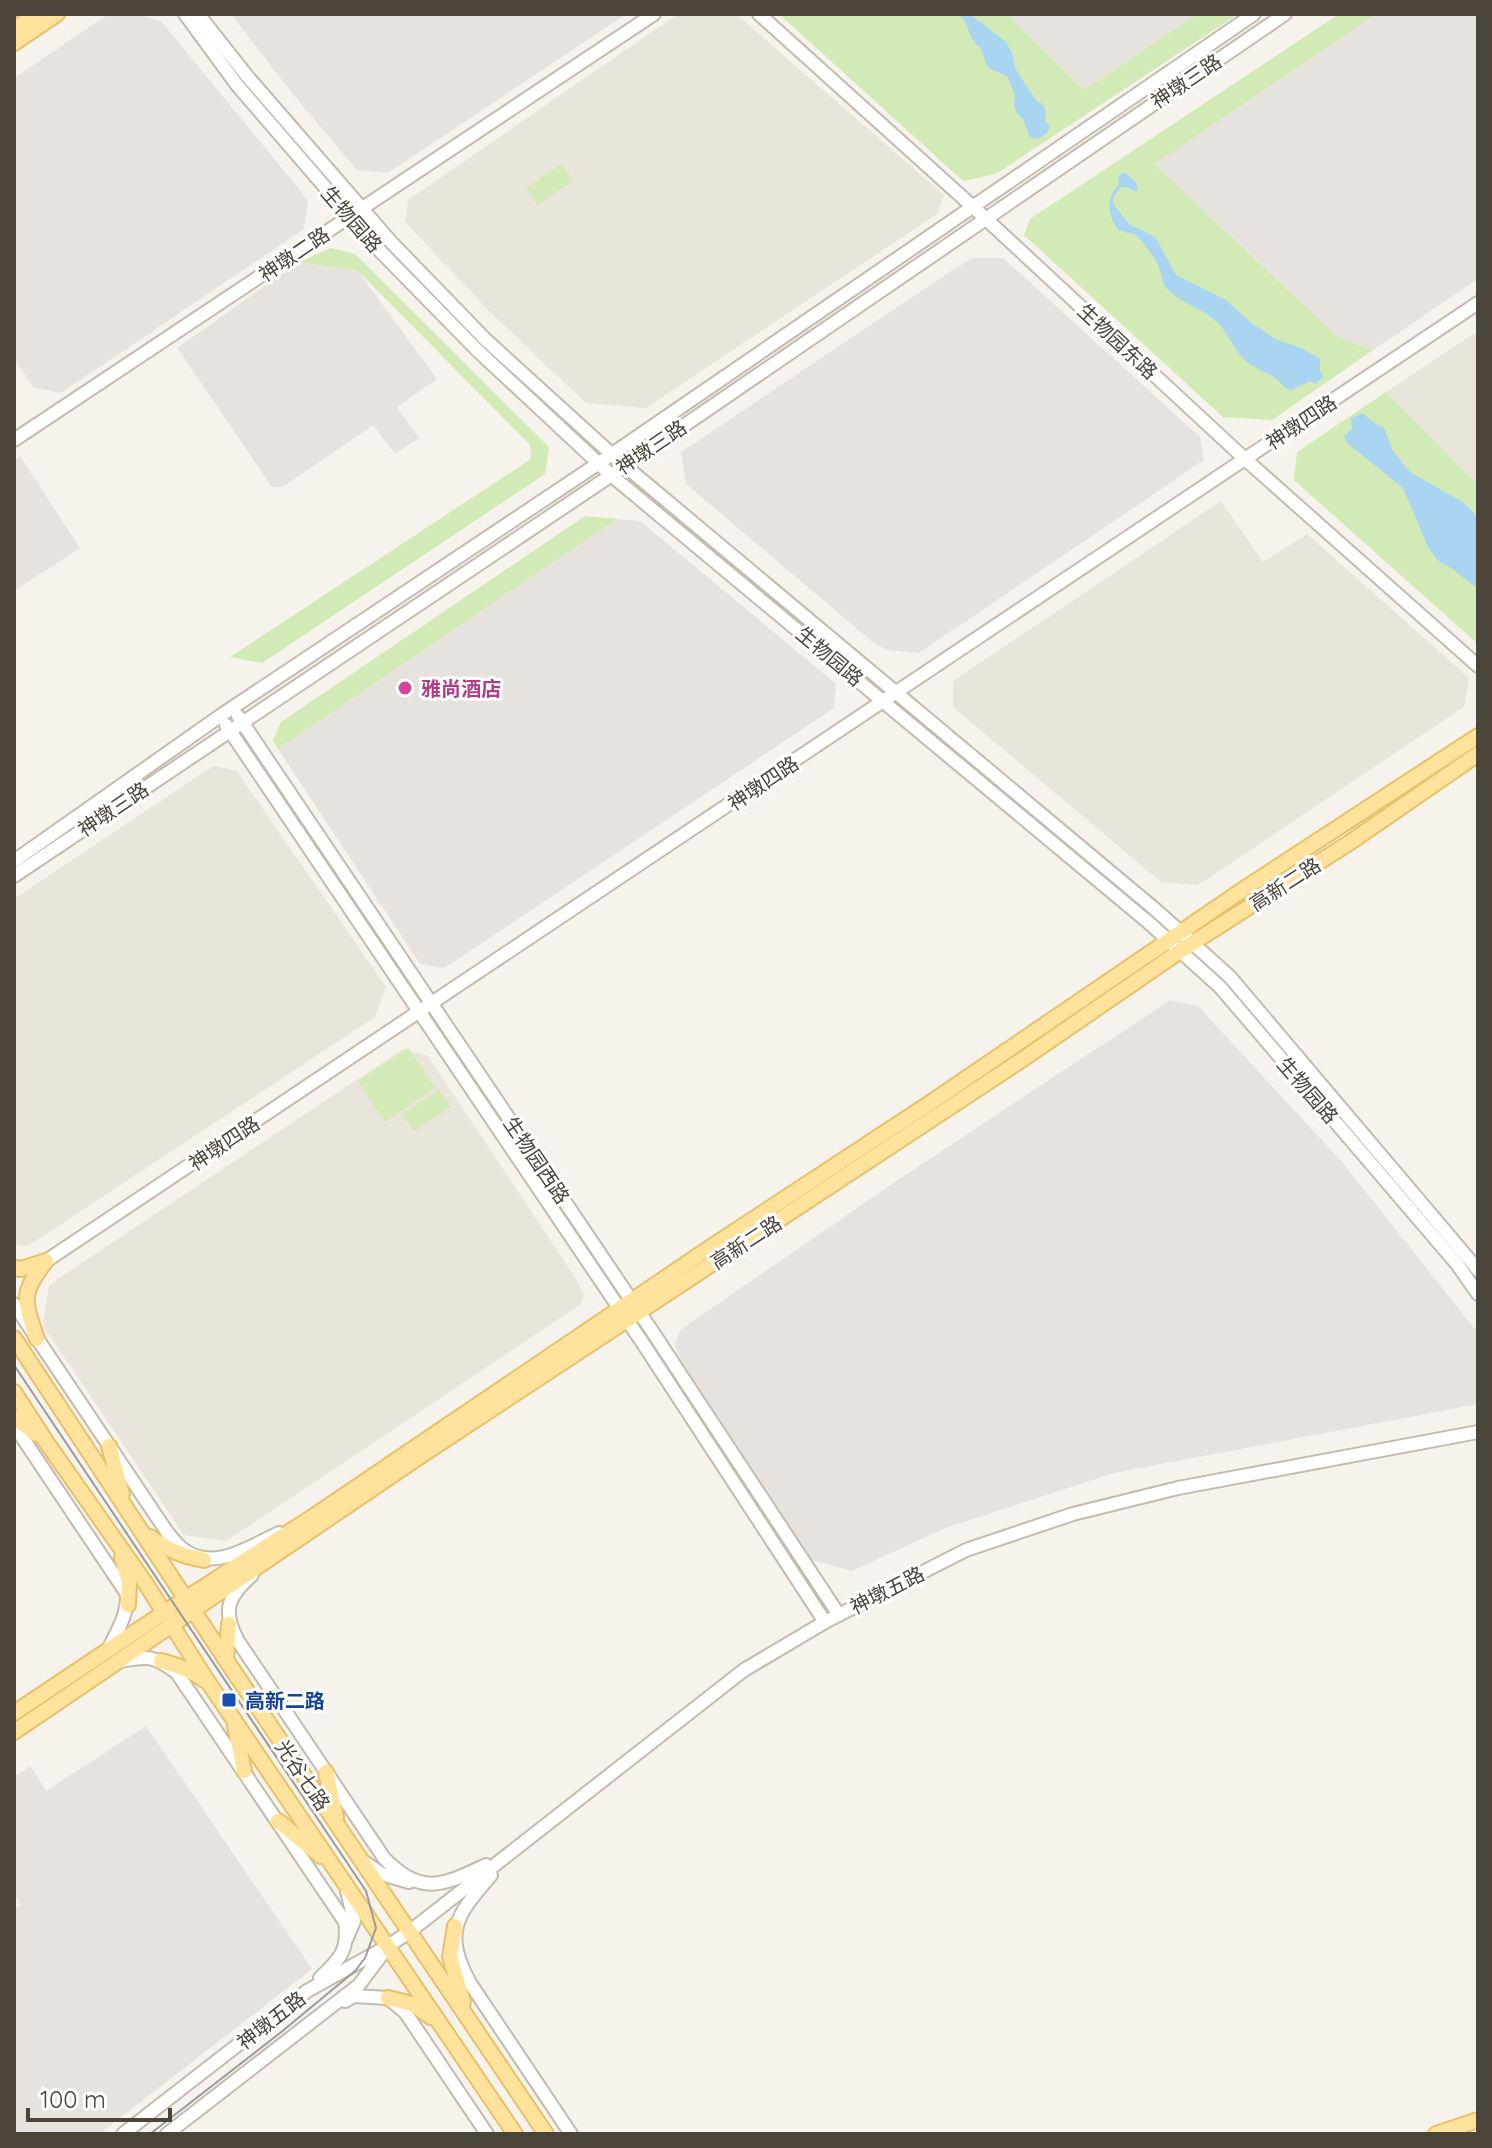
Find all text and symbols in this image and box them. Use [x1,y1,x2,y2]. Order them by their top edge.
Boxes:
street label: 神墩三路 [1146,48,1226,114]
street label: 生物园路 [316,181,388,257]
street label: 神墩二路 [254,221,334,287]
street label: 生物园东路 [1073,298,1163,384]
street label: 神墩四路 [1261,389,1341,455]
street label: 神墩三路 [611,414,691,480]
street label: 生物园路 [791,621,869,691]
place label: 雅尚酒店 [421,676,501,701]
marker: 雅尚酒店 [396,679,414,697]
street label: 神墩四路 [723,750,803,816]
street label: 神墩三路 [73,776,153,842]
street label: 高新二路 [1245,852,1325,916]
street label: 生物园路 [1272,1052,1344,1128]
street label: 神墩四路 [184,1110,264,1176]
street label: 生物园西路 [499,1112,575,1208]
street label: 高新二路 [706,1210,786,1274]
street label: 神墩五路 [846,1561,928,1619]
place label: 高新二路 [245,1688,325,1713]
marker: 高新二路 [220,1691,238,1709]
street label: 光谷七路 [270,1735,336,1815]
street label: 神墩五路 [232,1986,310,2054]
scale bar [28,2072,170,2122]
text: 100 m [40,2084,106,2114]

